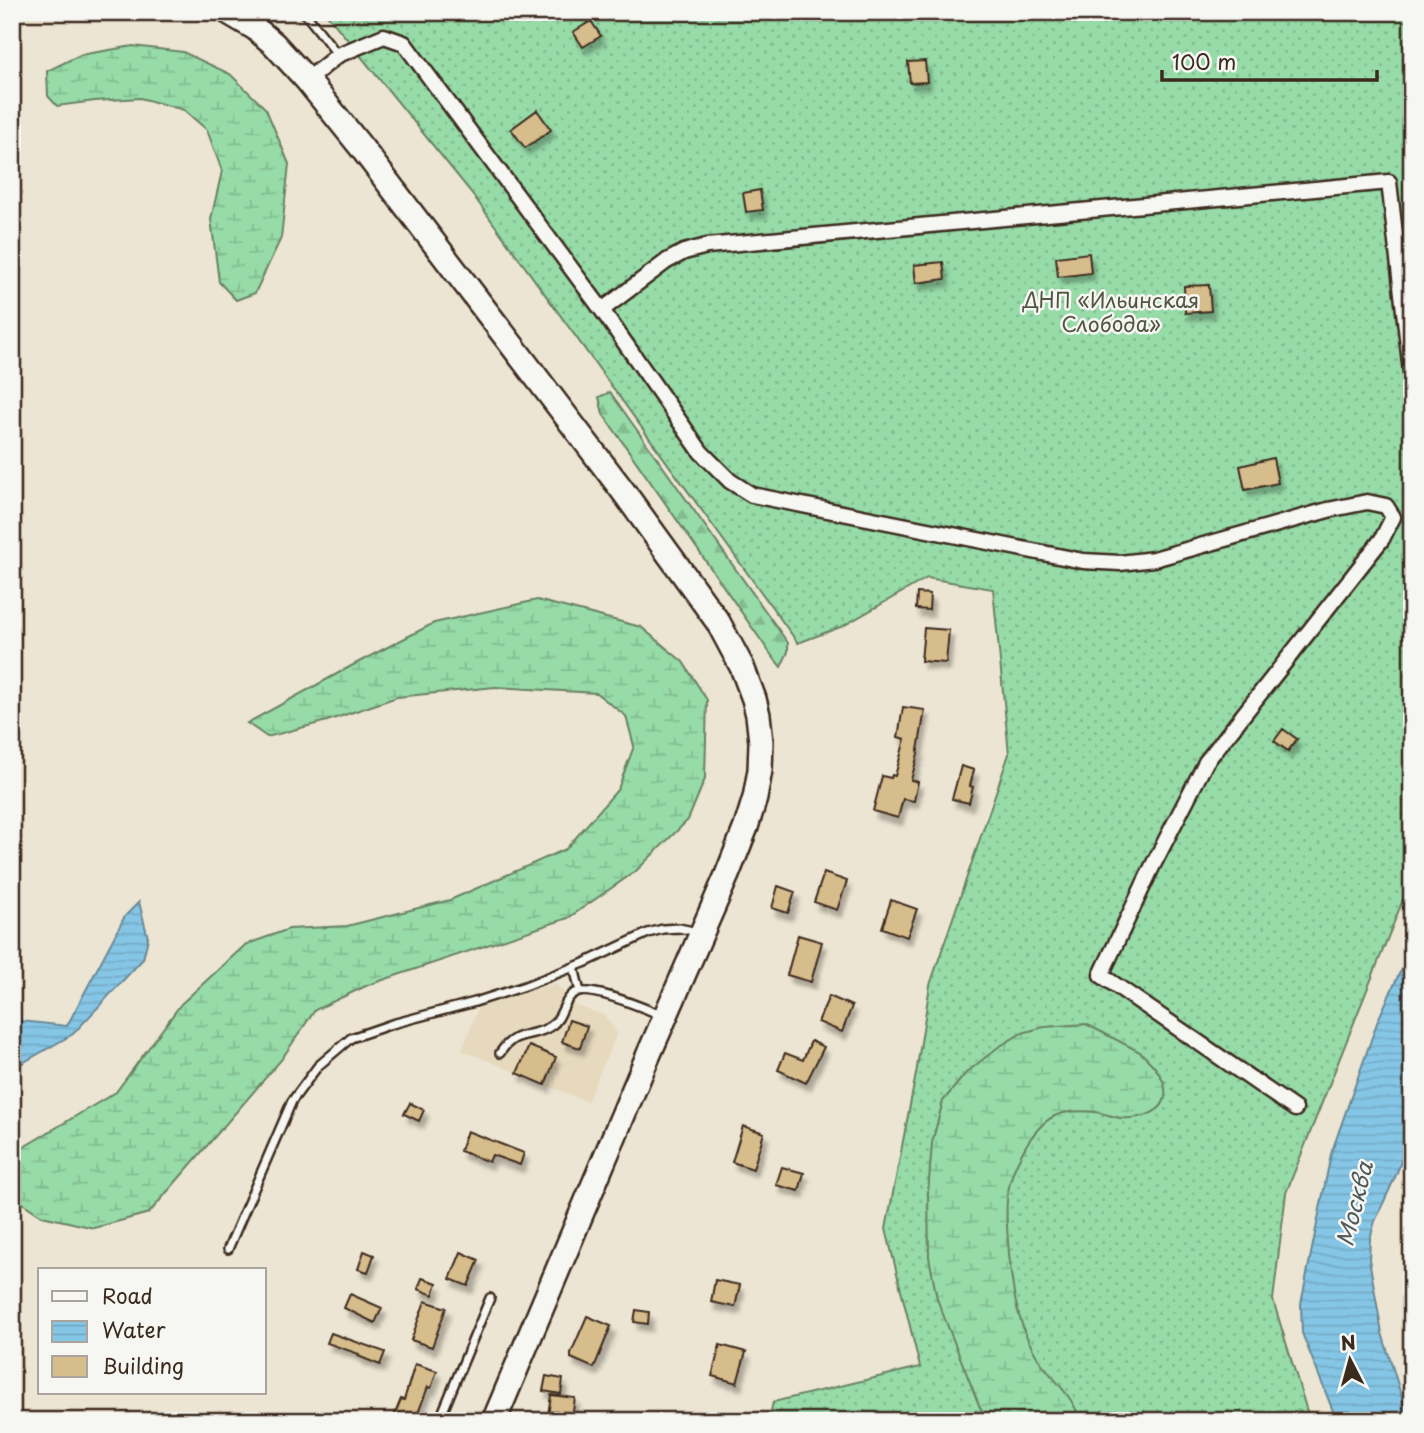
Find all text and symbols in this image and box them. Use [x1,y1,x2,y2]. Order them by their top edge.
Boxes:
scale bar [1162,38,1377,82]
text: 100 m [1172,45,1236,77]
park label: ДНП «Ильинская Слобода» [1022,283,1199,339]
water label: Москва [1326,1157,1381,1250]
legend [38,1268,266,1394]
text: Road [102,1279,153,1311]
text: Water [102,1313,166,1345]
north arrow [1316,1324,1386,1394]
text: N [1339,1327,1357,1357]
text: Building [102,1349,184,1381]

